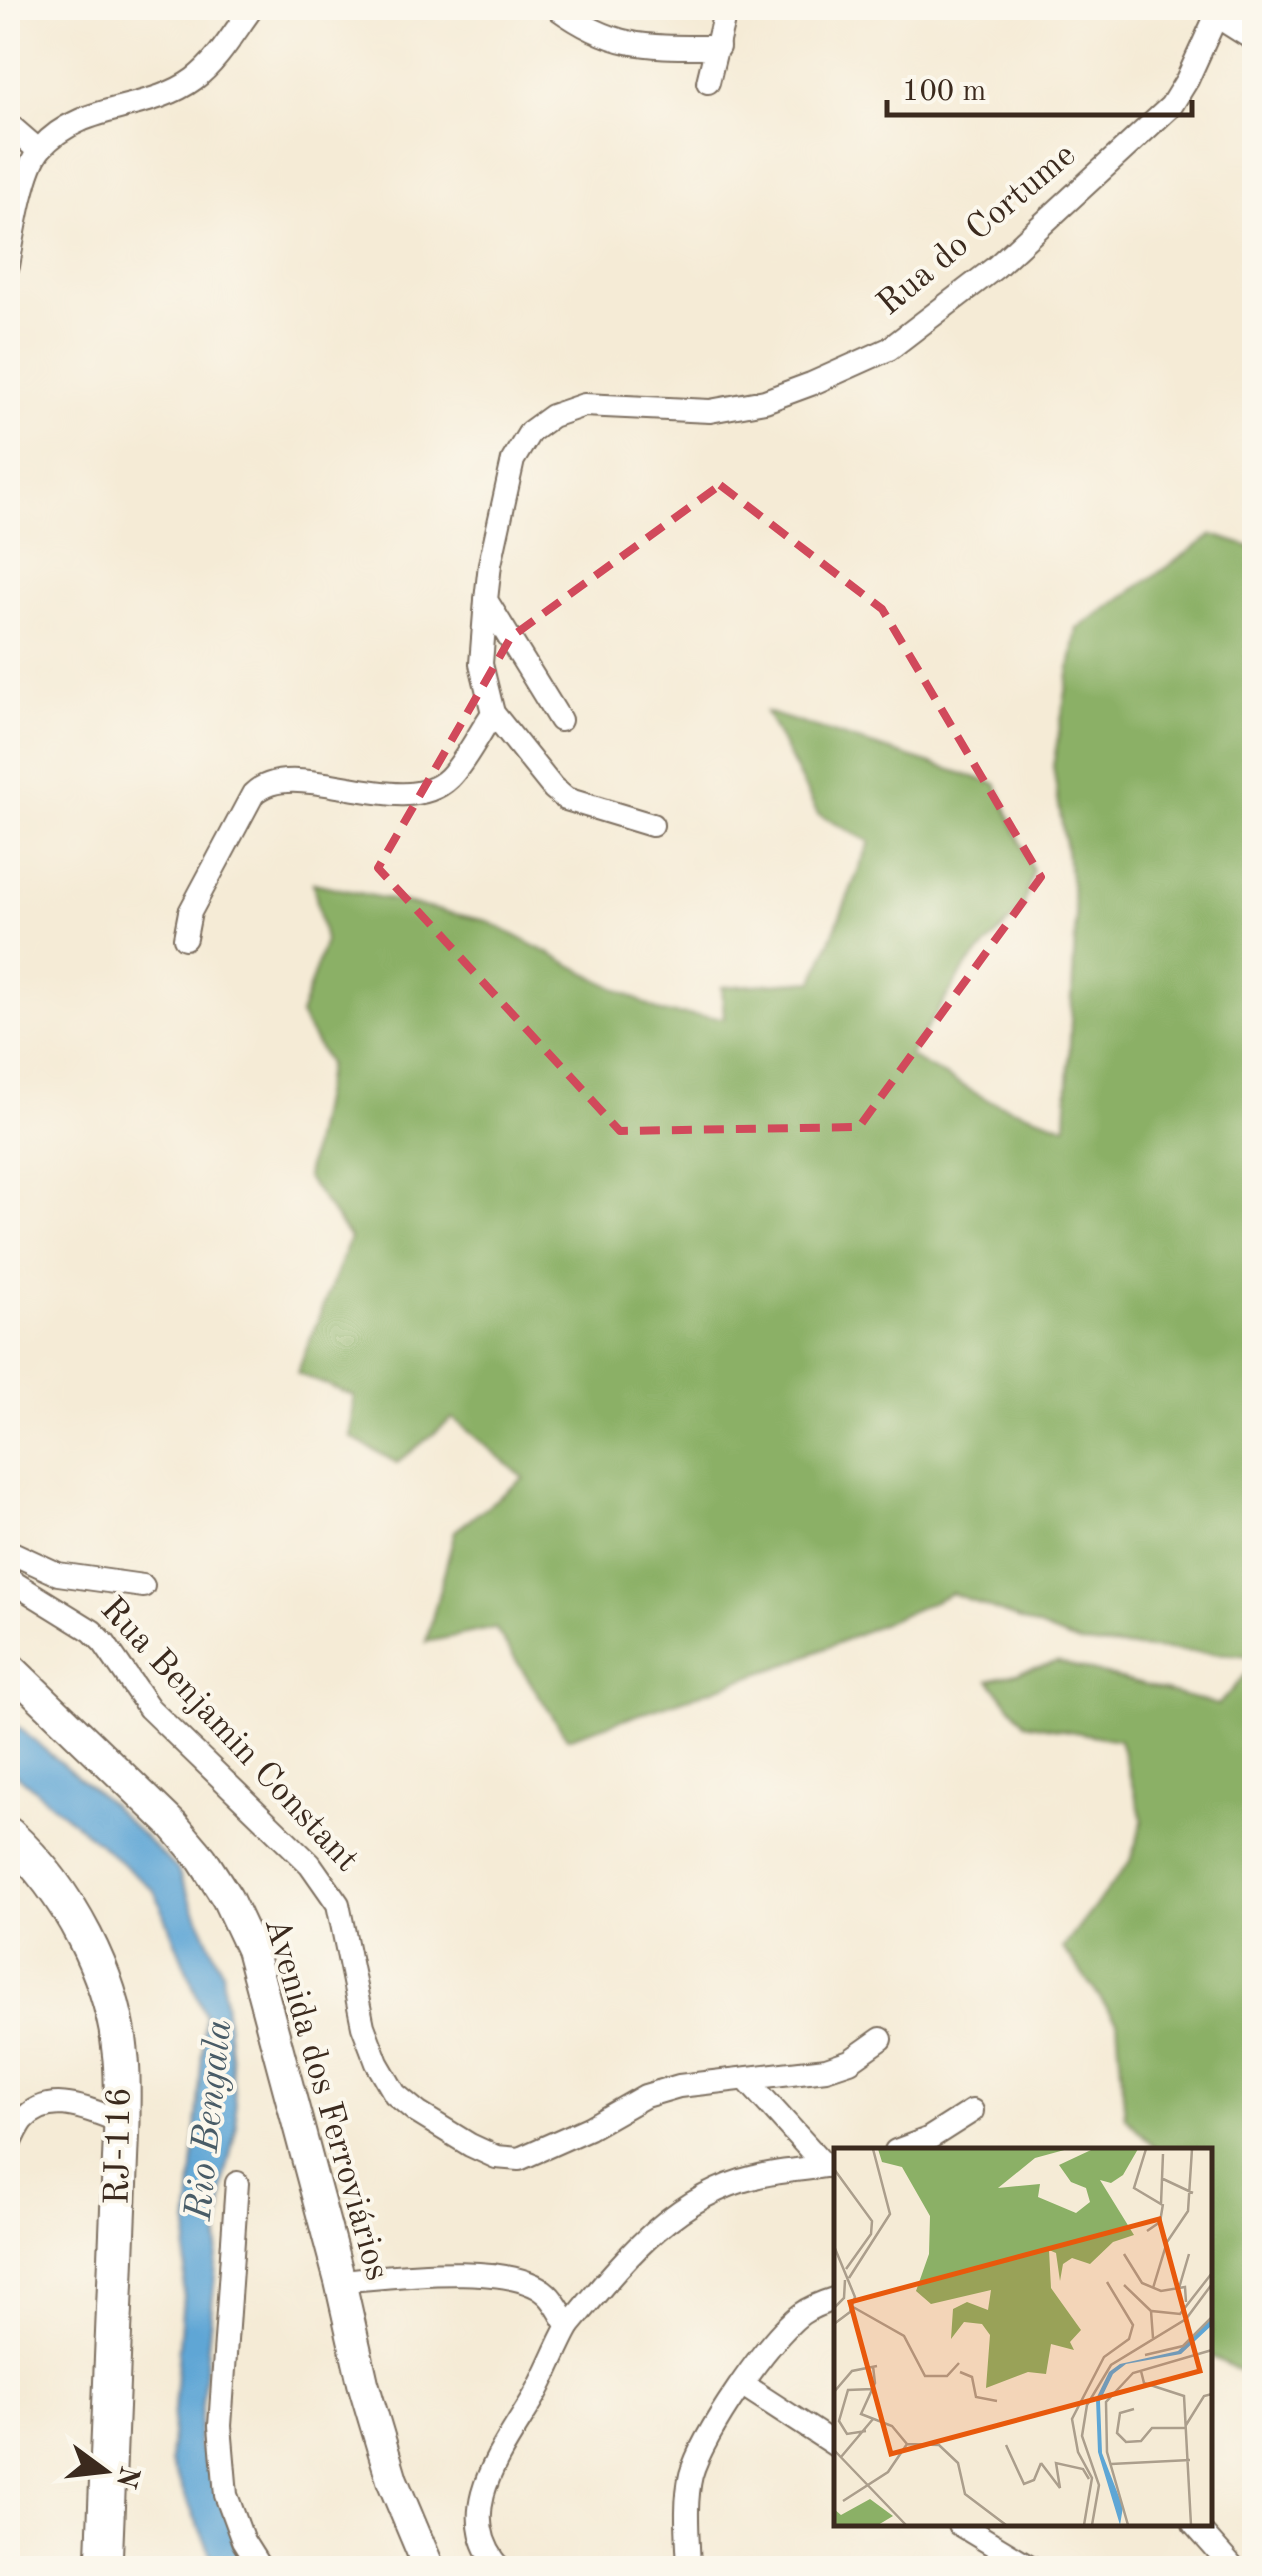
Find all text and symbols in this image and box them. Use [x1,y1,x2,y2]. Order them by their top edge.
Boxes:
scale bar [887,55,1192,117]
text: 100 m [902,77,986,107]
street label: Rua do Cortume [871,137,1083,323]
street label: Rua Benjamin Constant [93,1591,365,1879]
street label: Avenida dos Ferroviários [257,1914,395,2284]
water label: Rio Bengala [180,2018,239,2223]
street label: RJ-116 [100,2087,138,2205]
inset map [834,2148,1212,2526]
north arrow [55,2421,155,2521]
text: N [110,2463,143,2491]

